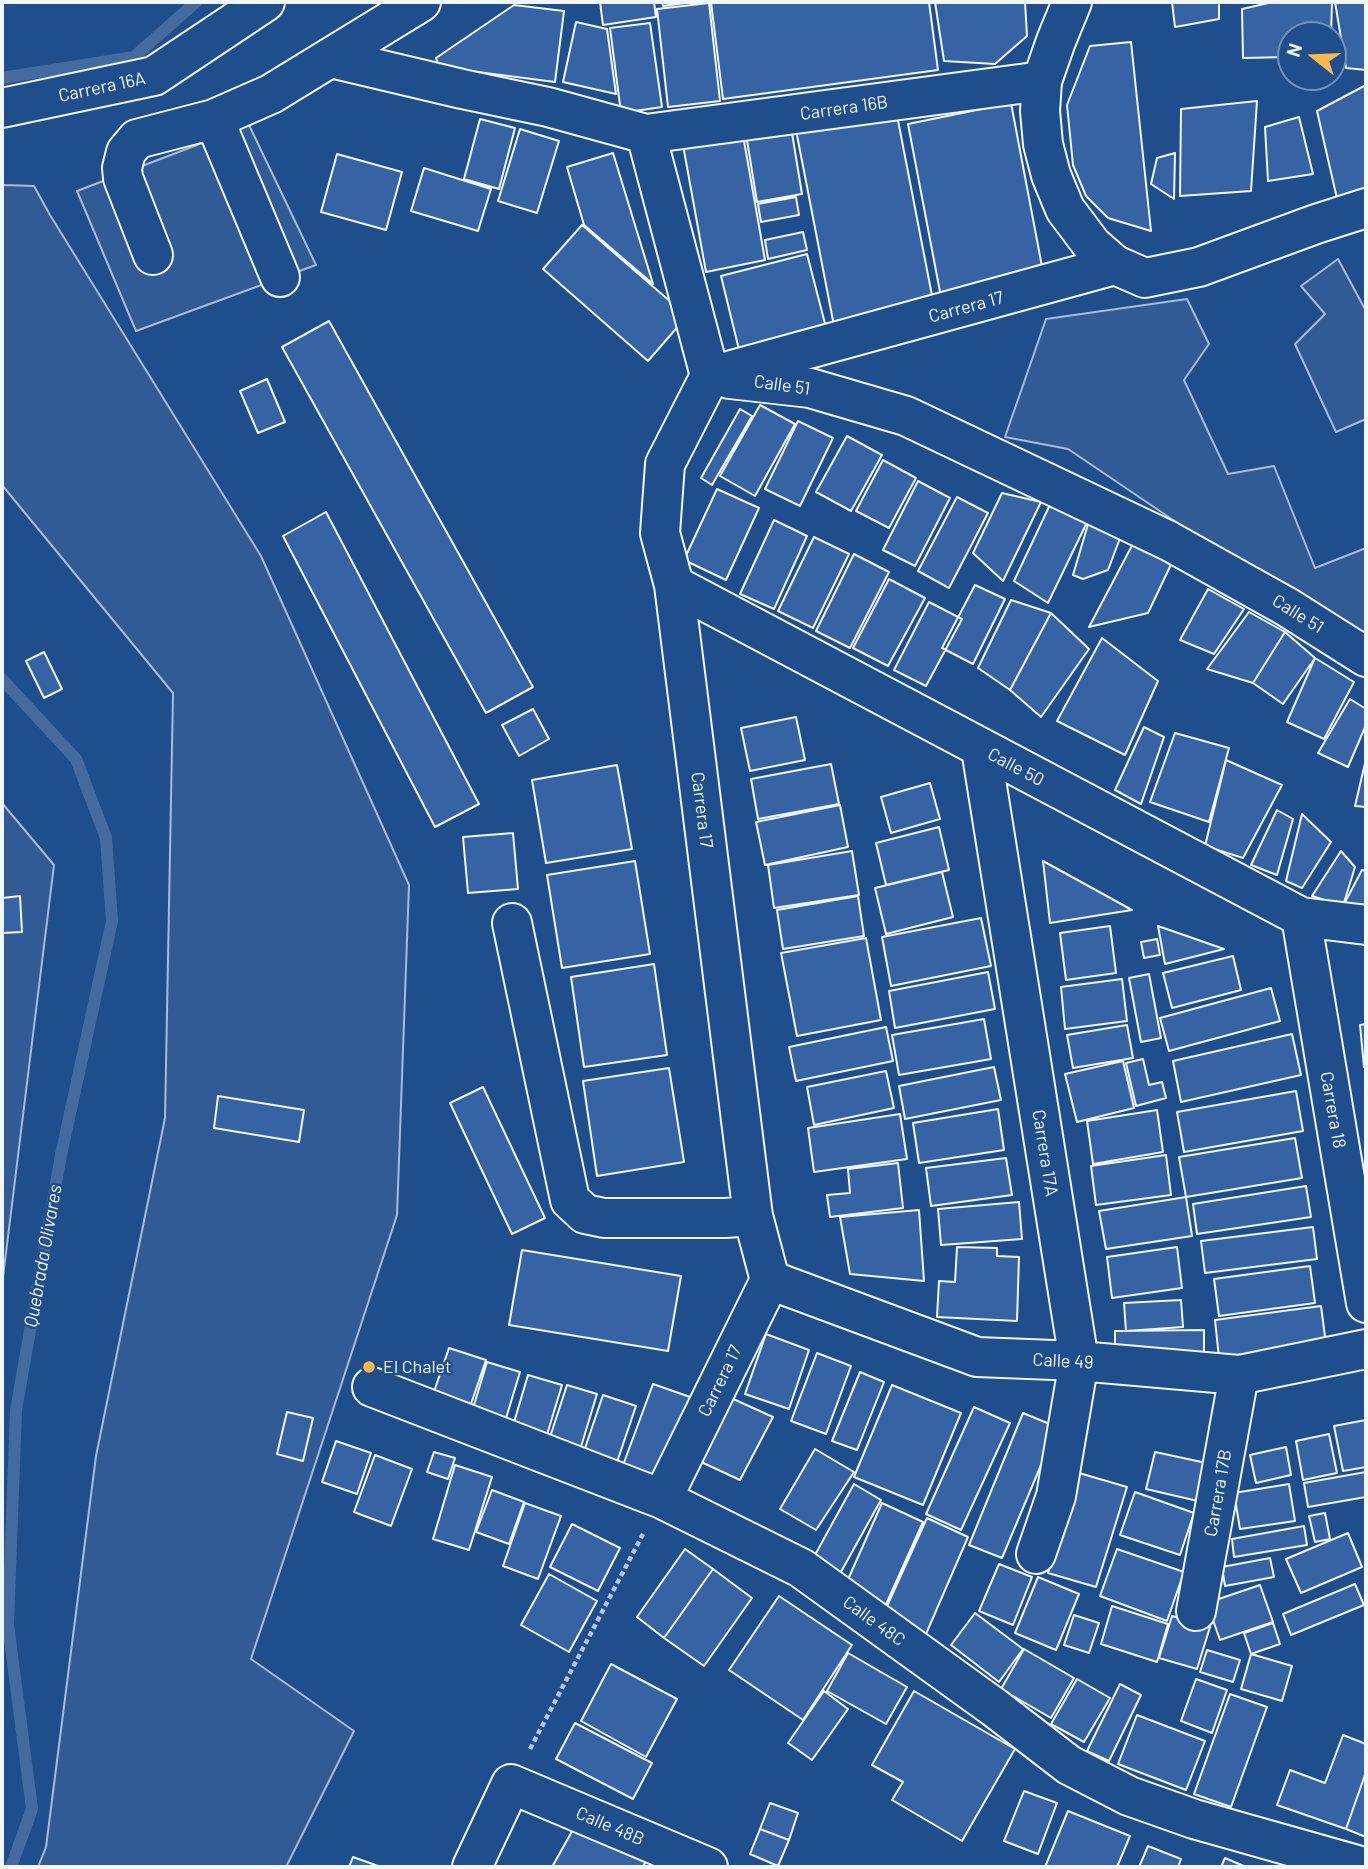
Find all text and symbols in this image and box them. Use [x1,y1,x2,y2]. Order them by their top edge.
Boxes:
north arrow [1277,21,1347,91]
text: N [1281,40,1306,60]
street label: Carrera 16A [57,67,147,107]
street label: Carrera 16B [799,91,889,125]
street label: Carrera 17 [926,287,1006,327]
street label: Calle 51 [753,370,811,400]
street label: Calle 51 [1268,590,1328,638]
street label: Calle 50 [984,743,1048,791]
street label: Carrera 17 [687,771,717,849]
street label: Carrera 18 [1316,1070,1350,1150]
street label: Carrera 17A [1027,1108,1063,1198]
water label: Quebrada Olivares [19,1183,67,1329]
street label: Carrera 17 [693,1342,747,1420]
street label: Calle 49 [1032,1349,1094,1373]
place label: El Chalet [383,1356,452,1378]
marker: El Chalet [361,1359,377,1375]
street label: Carrera 17B [1200,1448,1236,1538]
street label: Calle 48C [839,1591,909,1651]
street label: Calle 48B [573,1802,647,1850]

